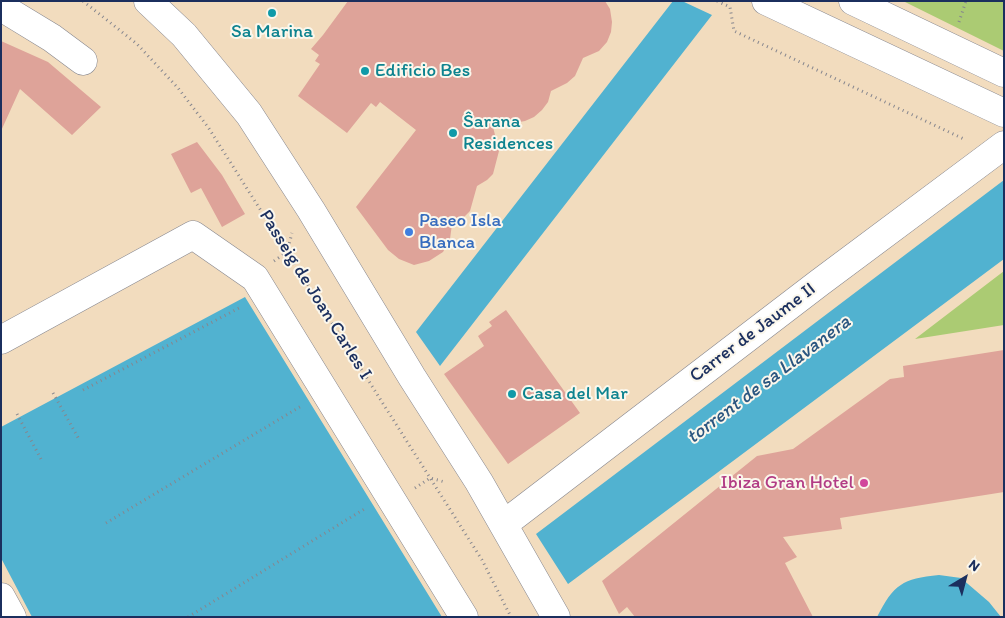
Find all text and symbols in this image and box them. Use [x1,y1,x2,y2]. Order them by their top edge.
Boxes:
marker: Sa Marina [266,7,278,19]
place label: Sa Marina [231,21,313,43]
place label: Edificio Bes [375,60,470,82]
marker: Edificio Bes [359,65,371,77]
place label: Ŝarana Residences [463,111,553,155]
marker: Ŝarana Residences [447,127,459,139]
street label: Passeig de Joan Carles I [253,206,377,384]
place label: Paseo Isla Blanca [419,210,501,254]
marker: Paseo Isla Blanca [403,226,415,238]
street label: Carrer de Jaume II [685,278,821,388]
water label: torrent de sa Llavanera [682,310,856,450]
place label: Casa del Mar [522,383,628,405]
marker: Casa del Mar [506,388,518,400]
place label: Ibiza Gran Hotel [721,472,854,494]
marker: Ibiza Gran Hotel [858,477,870,489]
north arrow [940,553,990,603]
text: N [965,556,983,575]

